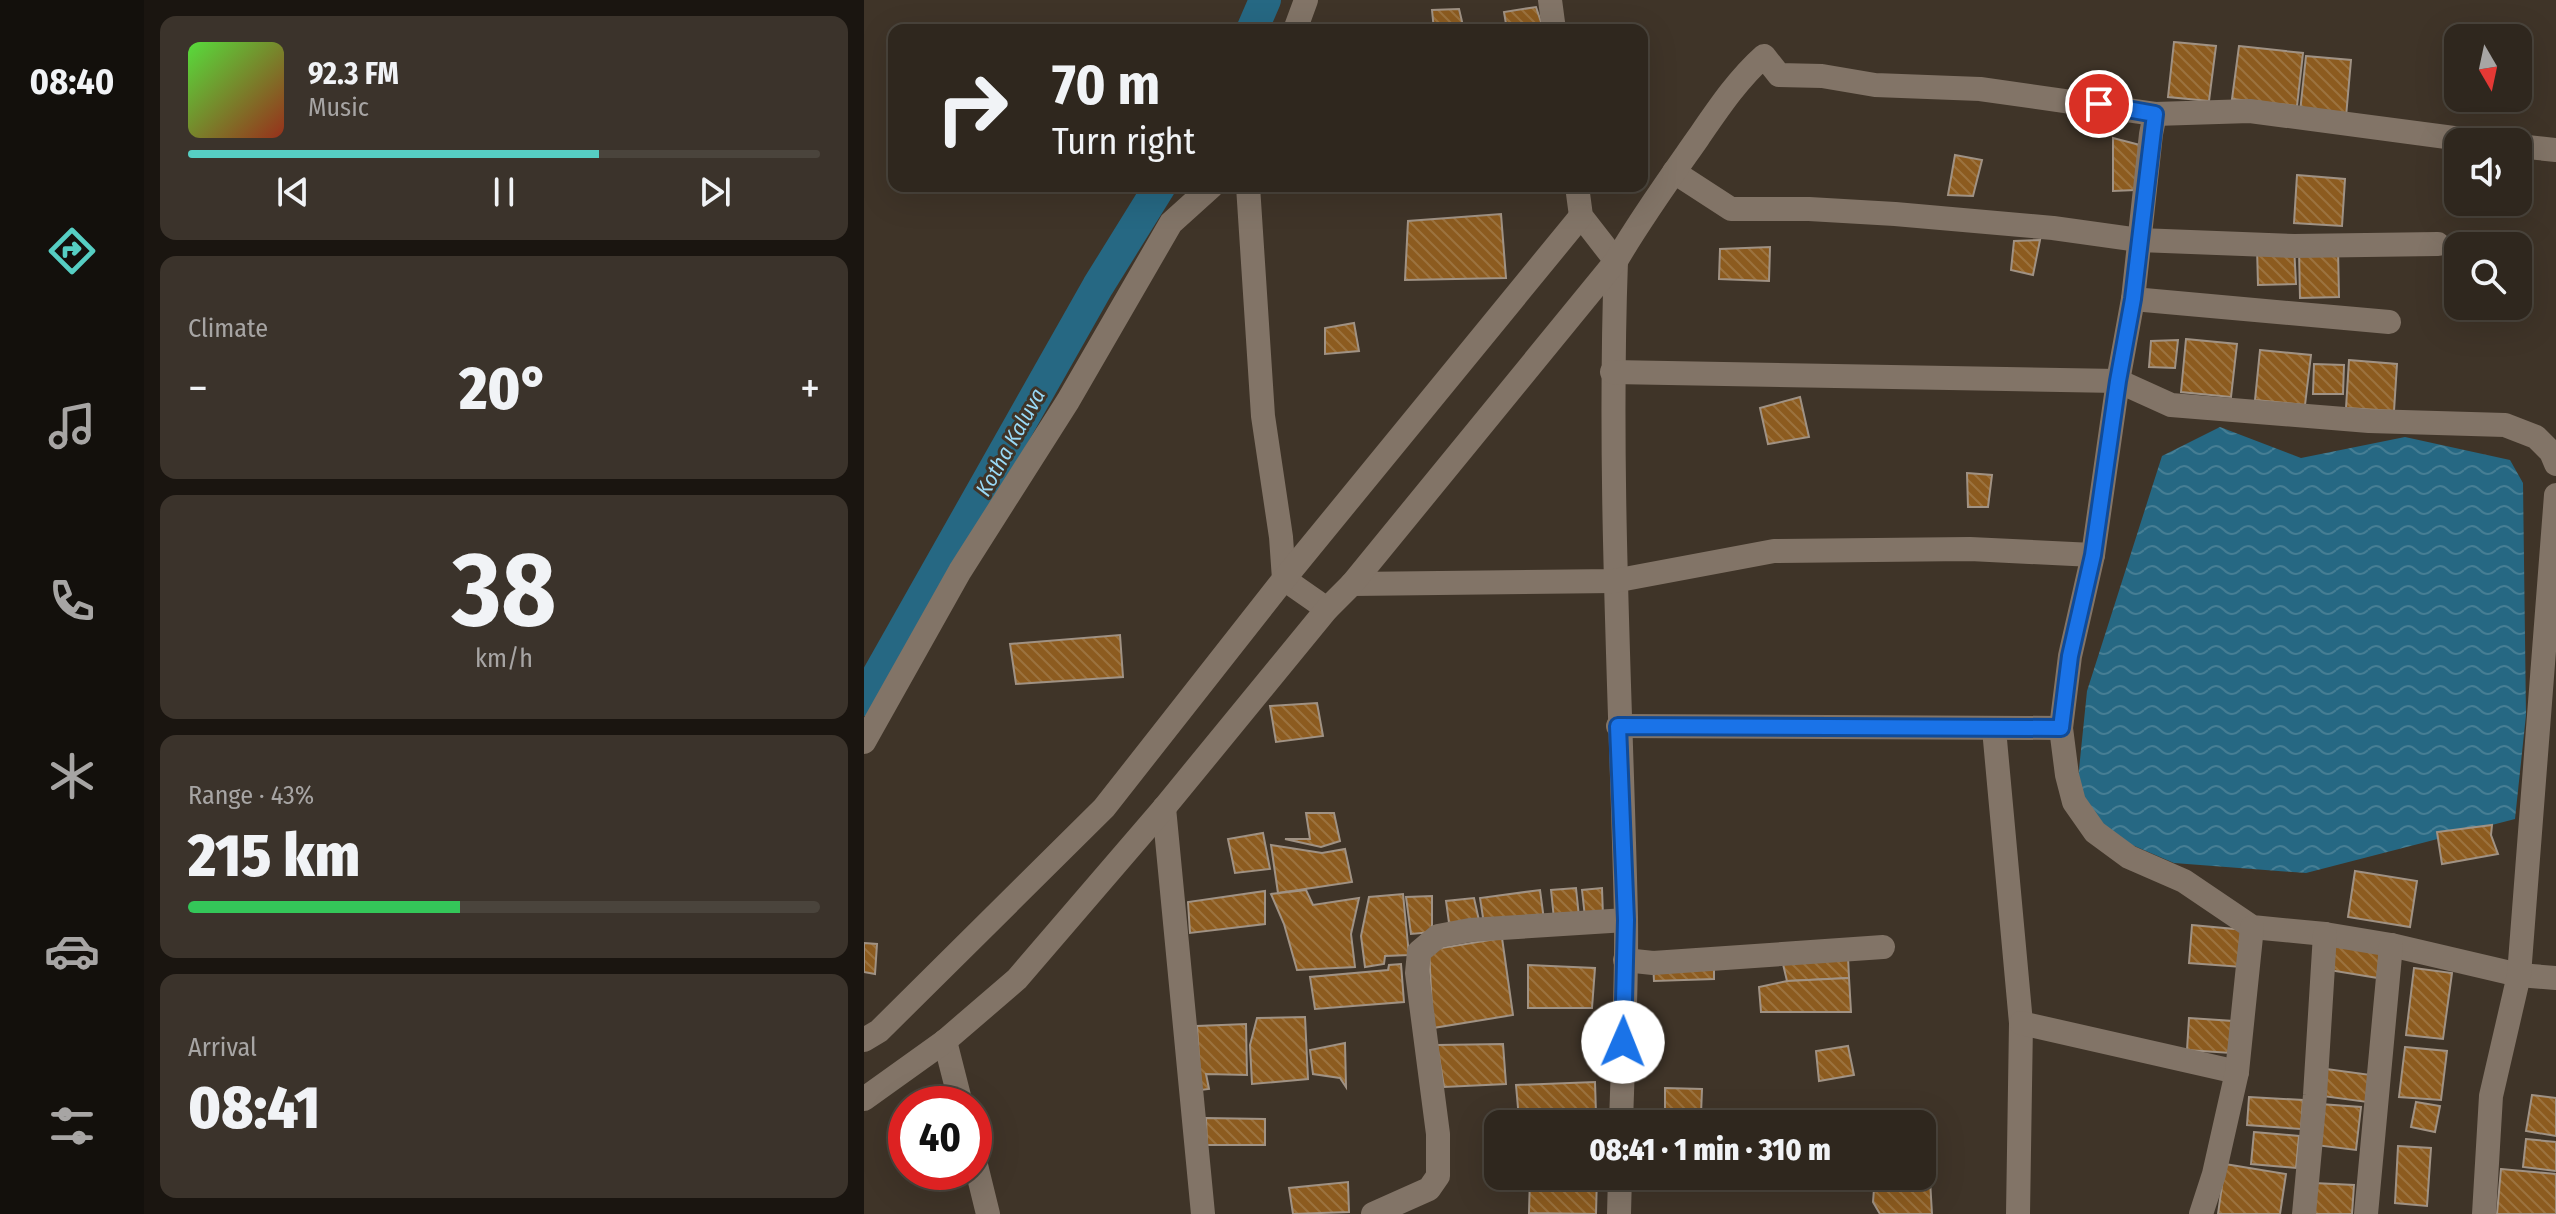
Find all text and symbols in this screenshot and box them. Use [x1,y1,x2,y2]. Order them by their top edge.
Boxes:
north arrow [2444,24,2532,112]
map controls [2444,24,2532,320]
text: 70 m [1052,52,1160,119]
text: 92.3 FM [308,56,399,92]
icon: right [920,56,1024,160]
text: 08:40 [30,60,114,104]
pin [2065,70,2133,138]
icon: arrive [2077,82,2121,126]
text: Music [308,92,369,123]
text: Turn right [1052,120,1195,164]
button: sound [2444,128,2532,216]
icon: previous [271,170,315,214]
icon: pause [482,170,526,214]
icon: next [693,170,737,214]
icon: directions [44,223,100,279]
button: search [2444,232,2532,320]
text: Climate [188,313,268,344]
text: 20° [459,353,549,425]
text: − [188,362,208,415]
text: + [800,362,820,415]
water label: Kotha Kaluva [970,384,1051,501]
icon: music [44,398,100,454]
text: 38 [452,528,556,653]
icon: phone [44,573,100,629]
text: km/h [475,643,533,674]
icon: climate [44,748,100,804]
text: Range · 43% [188,780,314,811]
text: 215 km [188,820,360,892]
icon: car [44,923,100,979]
position arrow [1581,1000,1665,1084]
text: Arrival [188,1032,257,1063]
text: 08:41 [188,1072,320,1144]
speed limit sign: 40 [888,1086,992,1190]
icon: filters [44,1098,100,1154]
text: 08:41 · 1 min · 310 m [1589,1132,1831,1168]

